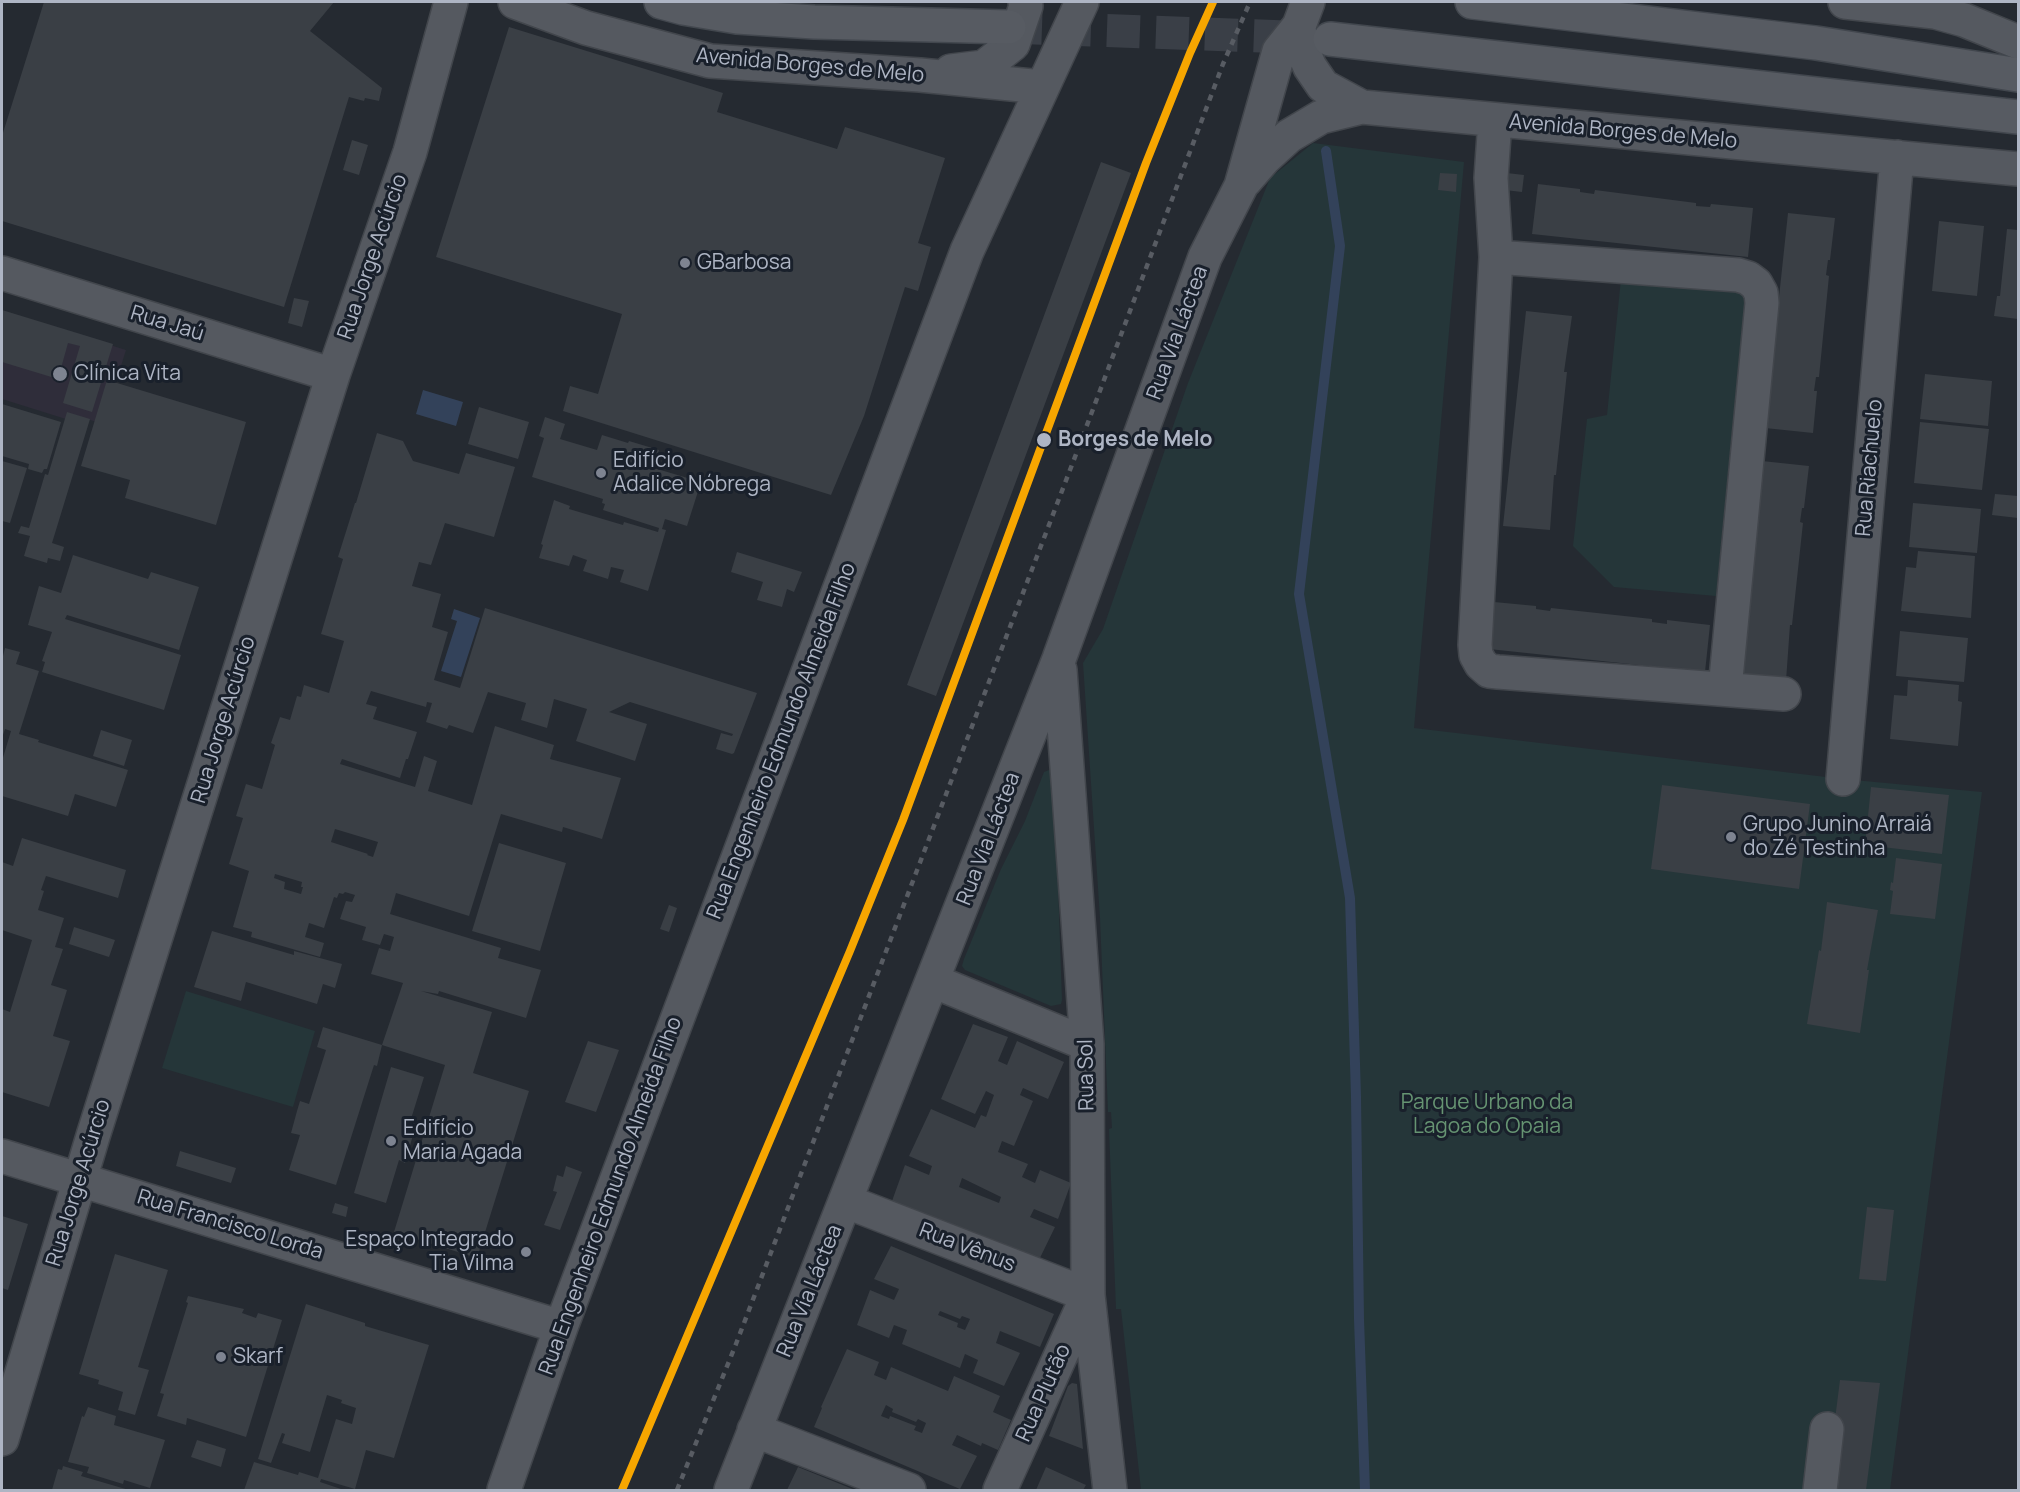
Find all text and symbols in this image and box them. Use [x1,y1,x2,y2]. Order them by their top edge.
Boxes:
street label: Avenida Borges de Melo [695,43,925,89]
street label: Avenida Borges de Melo [1508,109,1738,155]
street label: Rua Jorge Acúrcio [333,171,413,343]
place label: GBarbosa [697,250,791,276]
marker: GBarbosa [678,256,692,270]
street label: Rua Via Láctea [1142,263,1214,403]
street label: Rua Jaú [127,301,207,347]
place label: Clínica Vita [74,361,181,387]
marker: Clínica Vita [51,365,69,383]
street label: Rua Riachuelo [1851,398,1889,538]
place label: Borges de Melo [1058,427,1213,453]
marker: Borges de Melo [1035,431,1053,449]
place label: Edifício Adalice Nóbrega [613,448,771,498]
marker: Edifício Adalice Nóbrega [594,466,608,480]
street label: Rua Engenheiro Edmundo Almeida Filho [702,559,862,923]
street label: Rua Jorge Acúrcio [187,634,261,806]
street label: Rua Via Láctea [952,769,1026,909]
place label: Grupo Junino Arraiá do Zé Testinha [1743,812,1932,862]
marker: Grupo Junino Arraiá do Zé Testinha [1724,830,1738,844]
street label: Rua Engenheiro Edmundo Almeida Filho [534,1013,688,1379]
street label: Rua Sol [1074,1039,1100,1111]
park label: Parque Urbano da Lagoa do Opaia [1401,1090,1573,1140]
street label: Rua Jorge Acúrcio [42,1097,116,1269]
place label: Edifício Maria Agada [403,1116,522,1166]
marker: Edifício Maria Agada [384,1134,398,1148]
street label: Rua Francisco Lorda [134,1185,326,1265]
street label: Rua Vênus [915,1218,1019,1278]
street label: Rua Via Láctea [772,1221,848,1361]
place label: Espaço Integrado Tia Vilma [345,1227,514,1277]
marker: Espaço Integrado Tia Vilma [519,1245,533,1259]
street label: Rua Plutão [1011,1340,1077,1446]
place label: Skarf [233,1344,283,1370]
marker: Skarf [214,1350,228,1364]

